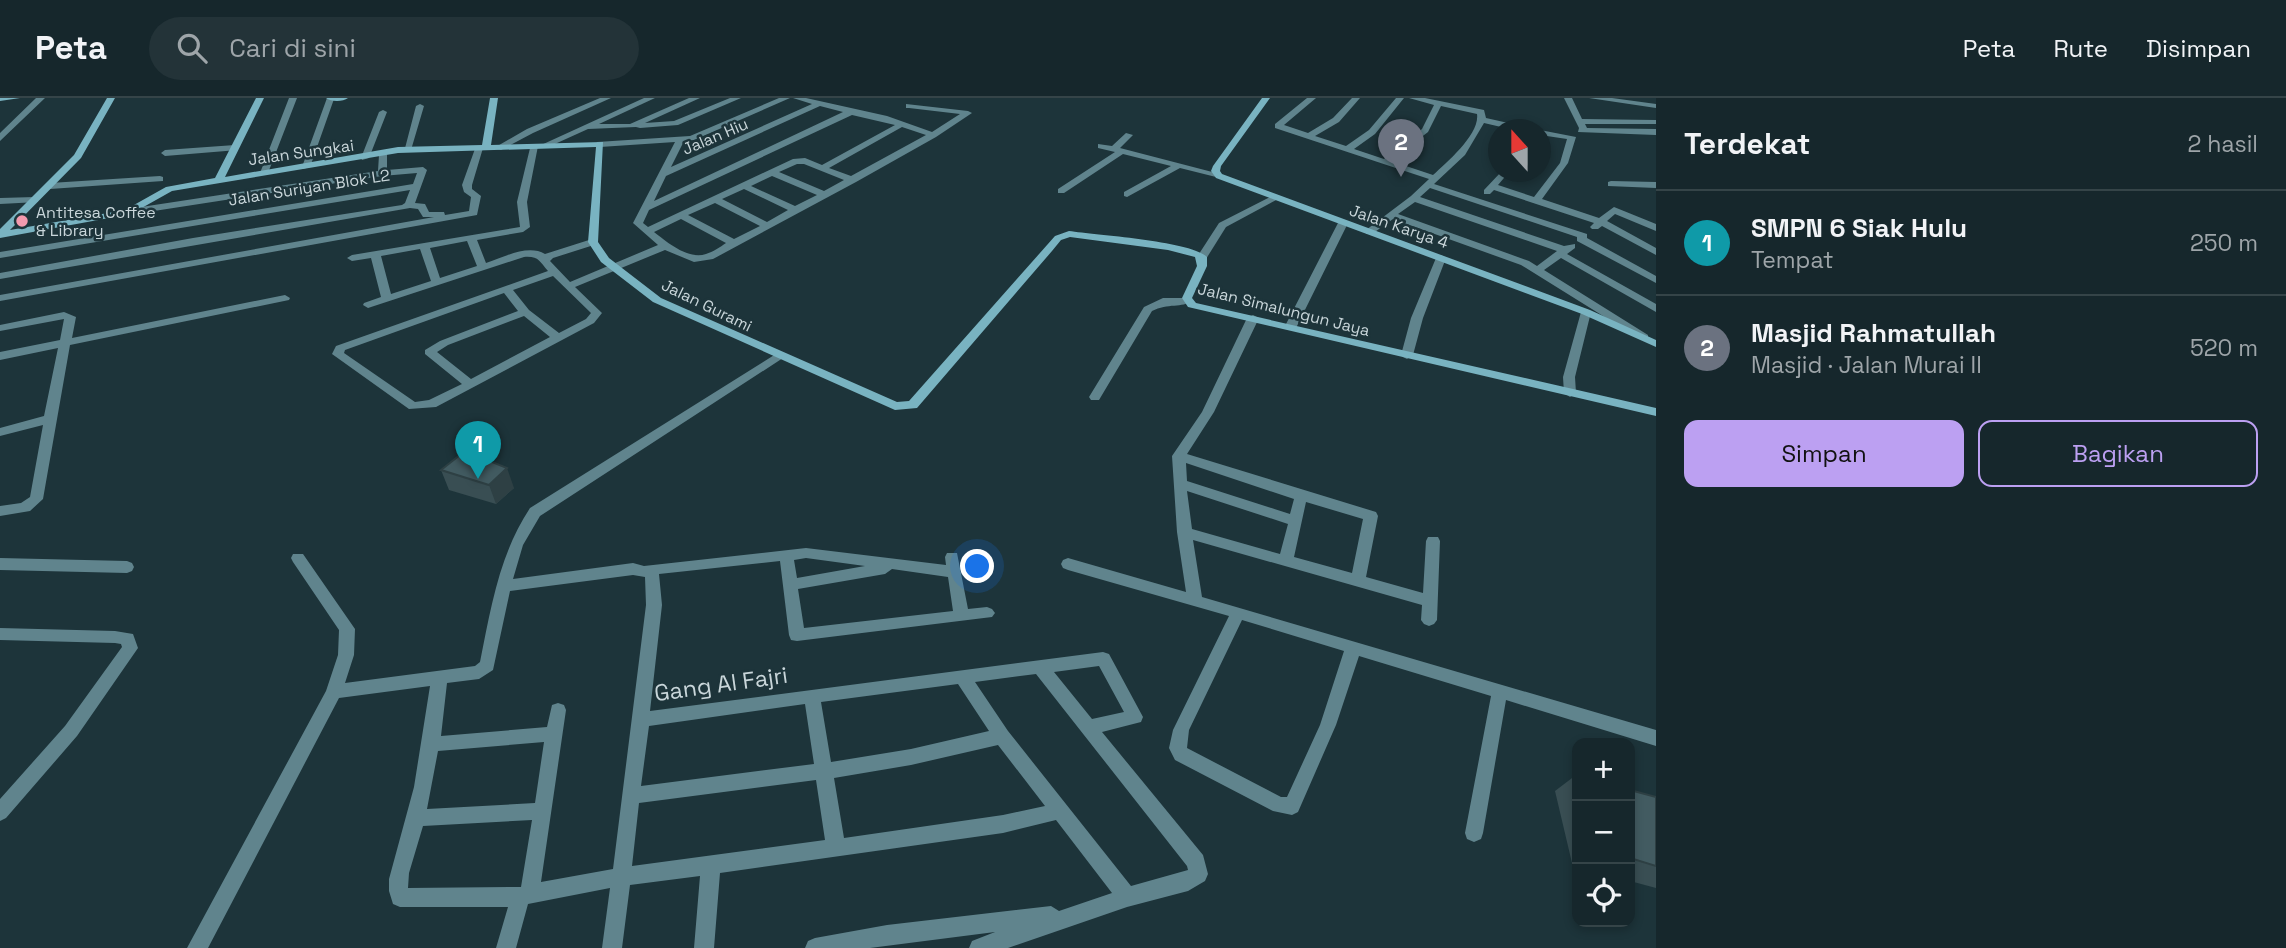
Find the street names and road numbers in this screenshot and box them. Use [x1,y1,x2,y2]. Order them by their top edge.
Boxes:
street label: Jalan Hiu [679,113,751,160]
street label: Jalan Sungkai [247,135,355,170]
street label: Jalan Suriyan Blok L2 [227,164,391,211]
street label: Jalan Karya 4 [1347,200,1451,253]
street label: Jalan Gurami [658,274,756,336]
street label: Jalan Simalungun Jaya [1196,278,1372,341]
street label: Gang Al Fajri [652,660,790,708]

